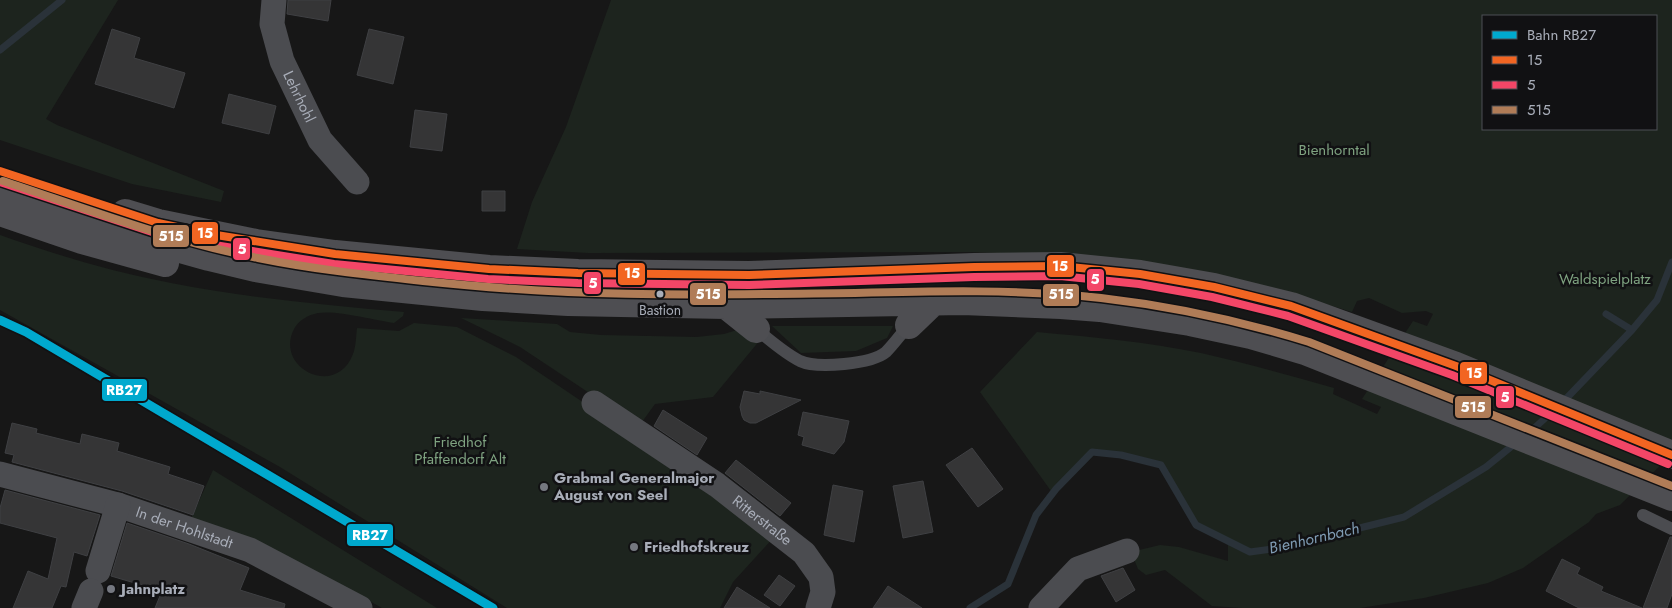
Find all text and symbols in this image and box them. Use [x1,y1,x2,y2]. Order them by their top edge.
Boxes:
legend [1482,15,1657,130]
text: Bahn RB27 [1527,24,1596,46]
text: 15 [1527,49,1542,71]
street label: Lehrhohl [277,67,321,126]
text: 5 [1527,74,1535,96]
text: 515 [1527,99,1551,121]
park label: Bienhorntal [1298,139,1370,161]
line badge: 15 [191,221,219,245]
text: 15 [197,223,213,243]
line badge: 515 [152,224,190,248]
text: 515 [158,226,184,246]
line badge: 5 [232,237,251,261]
text: 5 [237,239,247,259]
line badge: 15 [1046,254,1075,278]
text: 15 [1052,256,1068,276]
line badge: 15 [617,262,646,286]
text: 15 [624,263,640,283]
line badge: 5 [1086,268,1105,292]
park label: Waldspielplatz [1559,268,1651,290]
text: 5 [1090,269,1100,289]
line badge: 5 [583,271,602,295]
text: 5 [588,273,598,293]
line badge: 515 [689,282,727,306]
line badge: 515 [1042,283,1080,307]
text: 515 [695,284,721,304]
text: 515 [1048,284,1074,304]
marker: Bastion [655,289,665,299]
place label: Bastion [639,300,681,320]
line badge: 15 [1459,361,1488,385]
text: 15 [1466,363,1482,383]
line badge: RB27 [101,378,148,402]
text: RB27 [106,380,143,400]
line badge: 5 [1495,385,1515,409]
text: 5 [1500,387,1510,407]
line badge: 515 [1454,395,1492,419]
text: 515 [1460,397,1486,417]
park label: Friedhof Pfaffendorf Alt [414,431,506,470]
place label: Grabmal Generalmajor August von Seel [553,467,715,506]
marker: Grabmal Generalmajor August von Seel [538,481,550,493]
street label: Ritterstraße [727,490,797,551]
street label: In der Hohlstadt [133,501,236,554]
water label: Bienhornbach [1266,516,1362,560]
line badge: RB27 [346,523,394,547]
text: RB27 [352,525,389,545]
place label: Friedhofskreuz [644,536,749,558]
marker: Friedhofskreuz [628,541,640,553]
place label: Jahnplatz [118,578,185,600]
marker: Jahnplatz [105,583,117,595]

